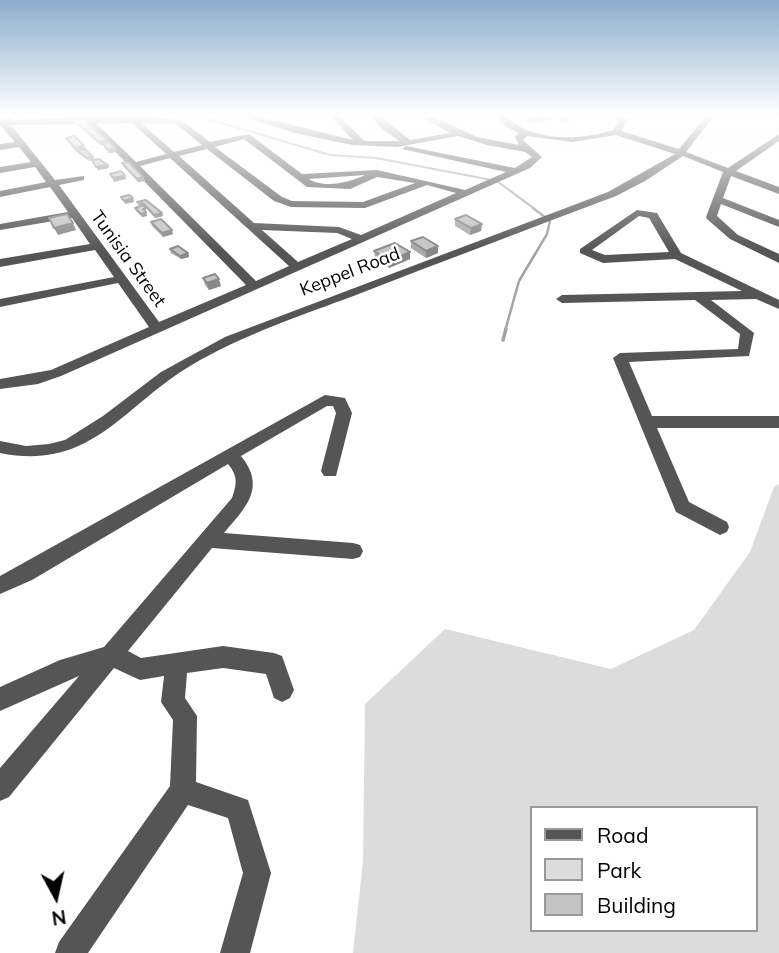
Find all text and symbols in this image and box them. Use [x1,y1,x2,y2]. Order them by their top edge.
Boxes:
street label: Tunisia Street [86,207,170,311]
street label: Keppel Road [297,243,403,301]
legend [530,806,758,932]
text: Road [597,822,648,848]
text: Park [597,857,641,883]
north arrow [21,862,91,932]
text: Building [597,892,676,918]
text: N [50,905,68,931]

